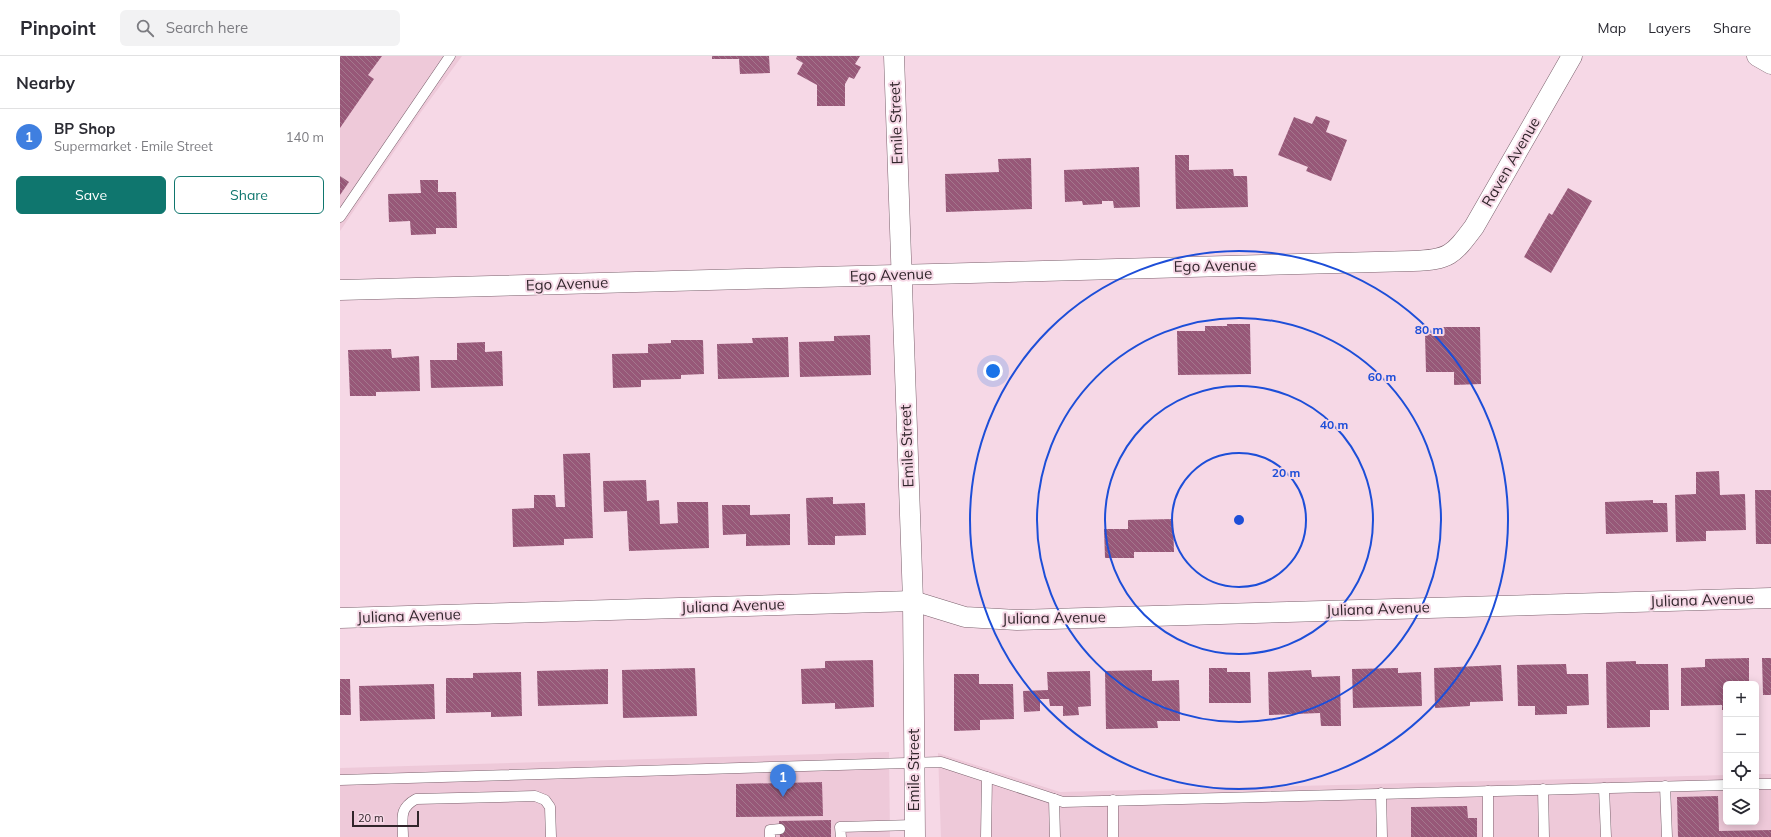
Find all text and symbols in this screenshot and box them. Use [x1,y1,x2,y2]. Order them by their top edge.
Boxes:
search box [120,10,400,46]
text: Pinpoint [20,16,96,40]
icon: search [134,17,156,39]
text: Search here [166,18,248,37]
text: Map [1597,19,1626,37]
text: Layers [1648,19,1691,37]
text: Share [1713,19,1751,37]
text: Nearby [16,72,75,93]
street label: Emile Street [885,81,906,165]
street label: Raven Avenue [1477,114,1544,210]
text: BP Shop [54,119,115,138]
text: 1 [25,129,33,145]
text: 140 m [286,129,324,145]
text: Supermarket · Emile Street [54,138,213,154]
button: Save [16,176,166,214]
button: Share [174,176,324,214]
street label: Ego Avenue [1174,255,1256,276]
street label: Ego Avenue [849,264,933,285]
street label: Ego Avenue [525,273,609,294]
text: 80 m [1415,322,1443,337]
your location [983,361,1003,381]
text: 60 m [1368,369,1396,384]
street label: Emile Street [896,404,917,488]
text: 40 m [1320,417,1348,432]
text: 20 m [1272,465,1300,480]
centre of rings [1232,513,1246,527]
street label: Juliana Avenue [1650,588,1754,611]
street label: Juliana Avenue [681,594,785,617]
street label: Juliana Avenue [1326,597,1430,620]
street label: Juliana Avenue [357,604,461,627]
street label: Juliana Avenue [1002,607,1106,628]
map controls [1723,681,1759,825]
button: + [1723,681,1759,717]
button: − [1723,717,1759,753]
street label: Emile Street [904,729,923,811]
button: locate [1723,753,1759,789]
pin: 1 [770,764,796,797]
button: layers [1723,789,1759,825]
scale bar [352,809,419,828]
text: 20 m [358,811,384,825]

